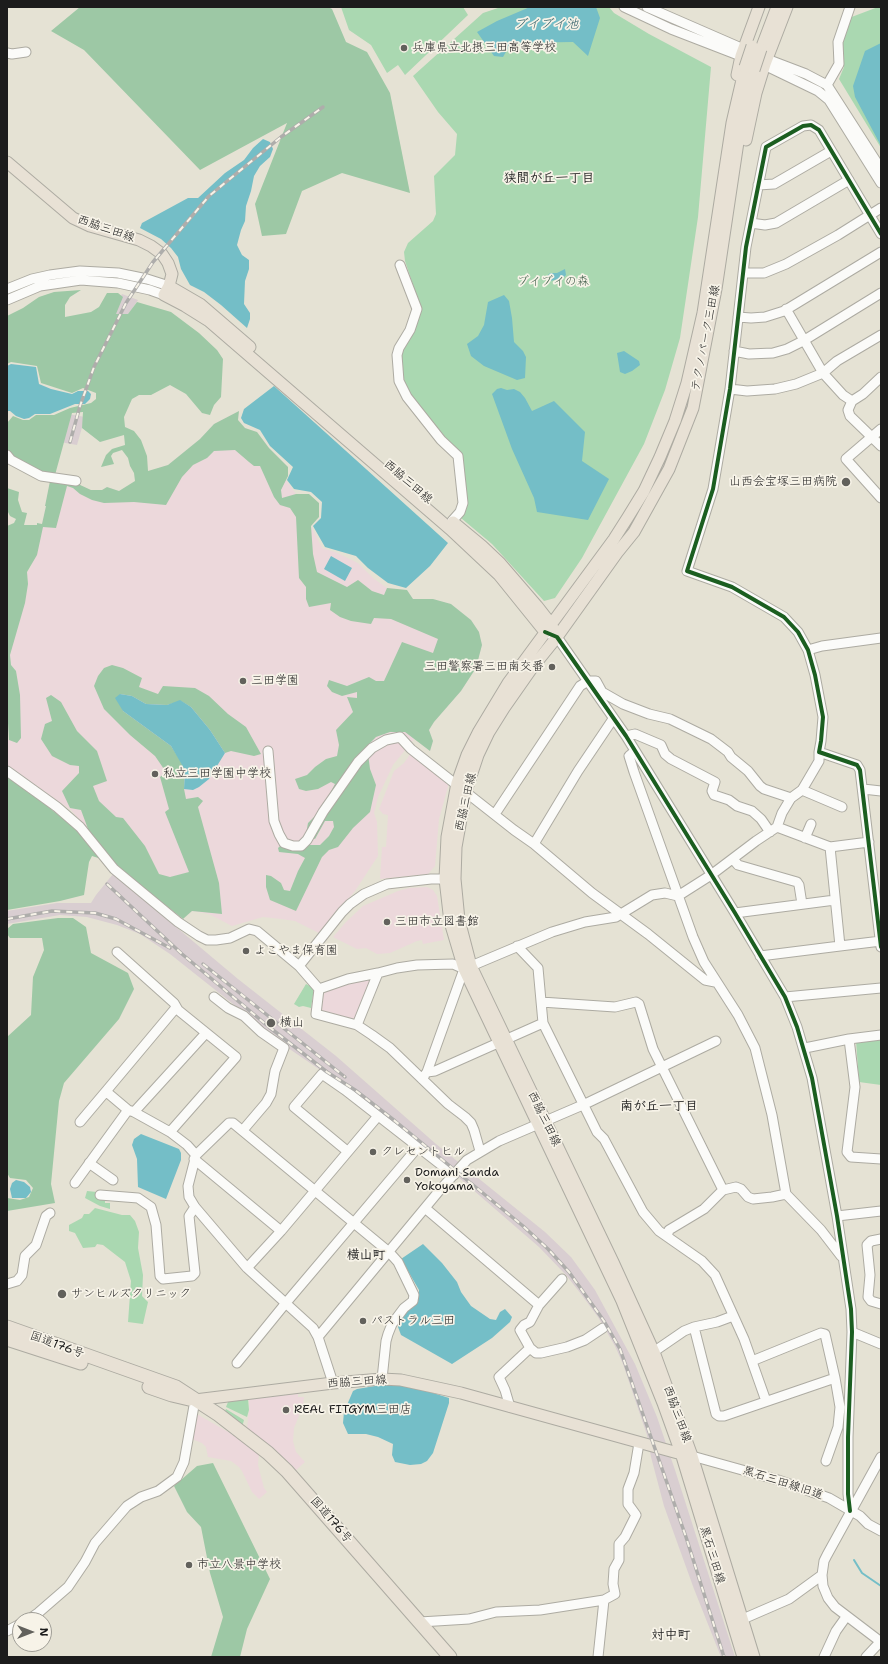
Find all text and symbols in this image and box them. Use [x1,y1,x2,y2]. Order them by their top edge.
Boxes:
water label: ブイブイ池 [514,17,578,33]
place label: 兵庫県立北摂三田高等学校 [412,41,556,55]
marker: 兵庫県立北摂三田高等学校 [399,43,409,53]
district label: 狭間が丘一丁目 [504,171,594,187]
street label: 西脇三田線 [75,212,137,246]
park label: ブイブイの森 [517,275,589,289]
street label: テクノパーク三田線 [689,284,723,392]
street label: 西脇三田線 [381,457,435,507]
place label: 山西会宝塚三田病院 [729,475,837,489]
marker: 山西会宝塚三田病院 [840,476,852,488]
place label: 三田警察署三田南交番 [424,660,544,674]
marker: 三田警察署三田南交番 [547,662,557,672]
place label: 三田学園 [251,674,299,688]
marker: 三田学園 [238,676,248,686]
place label: 私立三田学園中学校 [163,767,271,781]
marker: 私立三田学園中学校 [150,769,160,779]
street label: 西脇三田線 [452,771,480,833]
place label: 三田市立図書館 [395,915,479,929]
marker: 三田市立図書館 [382,917,392,927]
place label: よこやま保育園 [254,944,338,958]
marker: よこやま保育園 [241,946,251,956]
place label: 横山 [280,1016,304,1030]
marker: 横山 [265,1017,277,1029]
street label: 西脇三田線 [524,1089,564,1149]
district label: 南が丘一丁目 [620,1099,698,1115]
place label: クレセントヒル [381,1145,465,1159]
marker: クレセントヒル [368,1147,378,1157]
place label: Domani Sanda Yokoyama [415,1166,499,1194]
marker: Domani Sanda Yokoyama [402,1175,412,1185]
district label: 横山町 [347,1248,385,1264]
place label: サンヒルズクリニック [71,1287,191,1301]
marker: サンヒルズクリニック [56,1288,68,1300]
place label: パストラル三田 [371,1314,455,1328]
marker: パストラル三田 [358,1316,368,1326]
street label: 国道176号 [28,1329,86,1361]
street label: 西脇三田線 [327,1373,387,1391]
street label: 西脇三田線 [660,1383,694,1445]
place label: REAL FITGYM三田店 [294,1403,412,1417]
marker: REAL FITGYM三田店 [281,1405,291,1415]
street label: 黒石三田線旧道 [741,1463,825,1503]
street label: 国道176号 [307,1494,355,1546]
street label: 黒石三田線 [696,1524,728,1586]
place label: 市立八景中学校 [197,1558,281,1572]
marker: 市立八景中学校 [184,1560,194,1570]
north arrow [12,1612,52,1652]
text: N [36,1628,51,1636]
district label: 対中町 [652,1628,690,1644]

